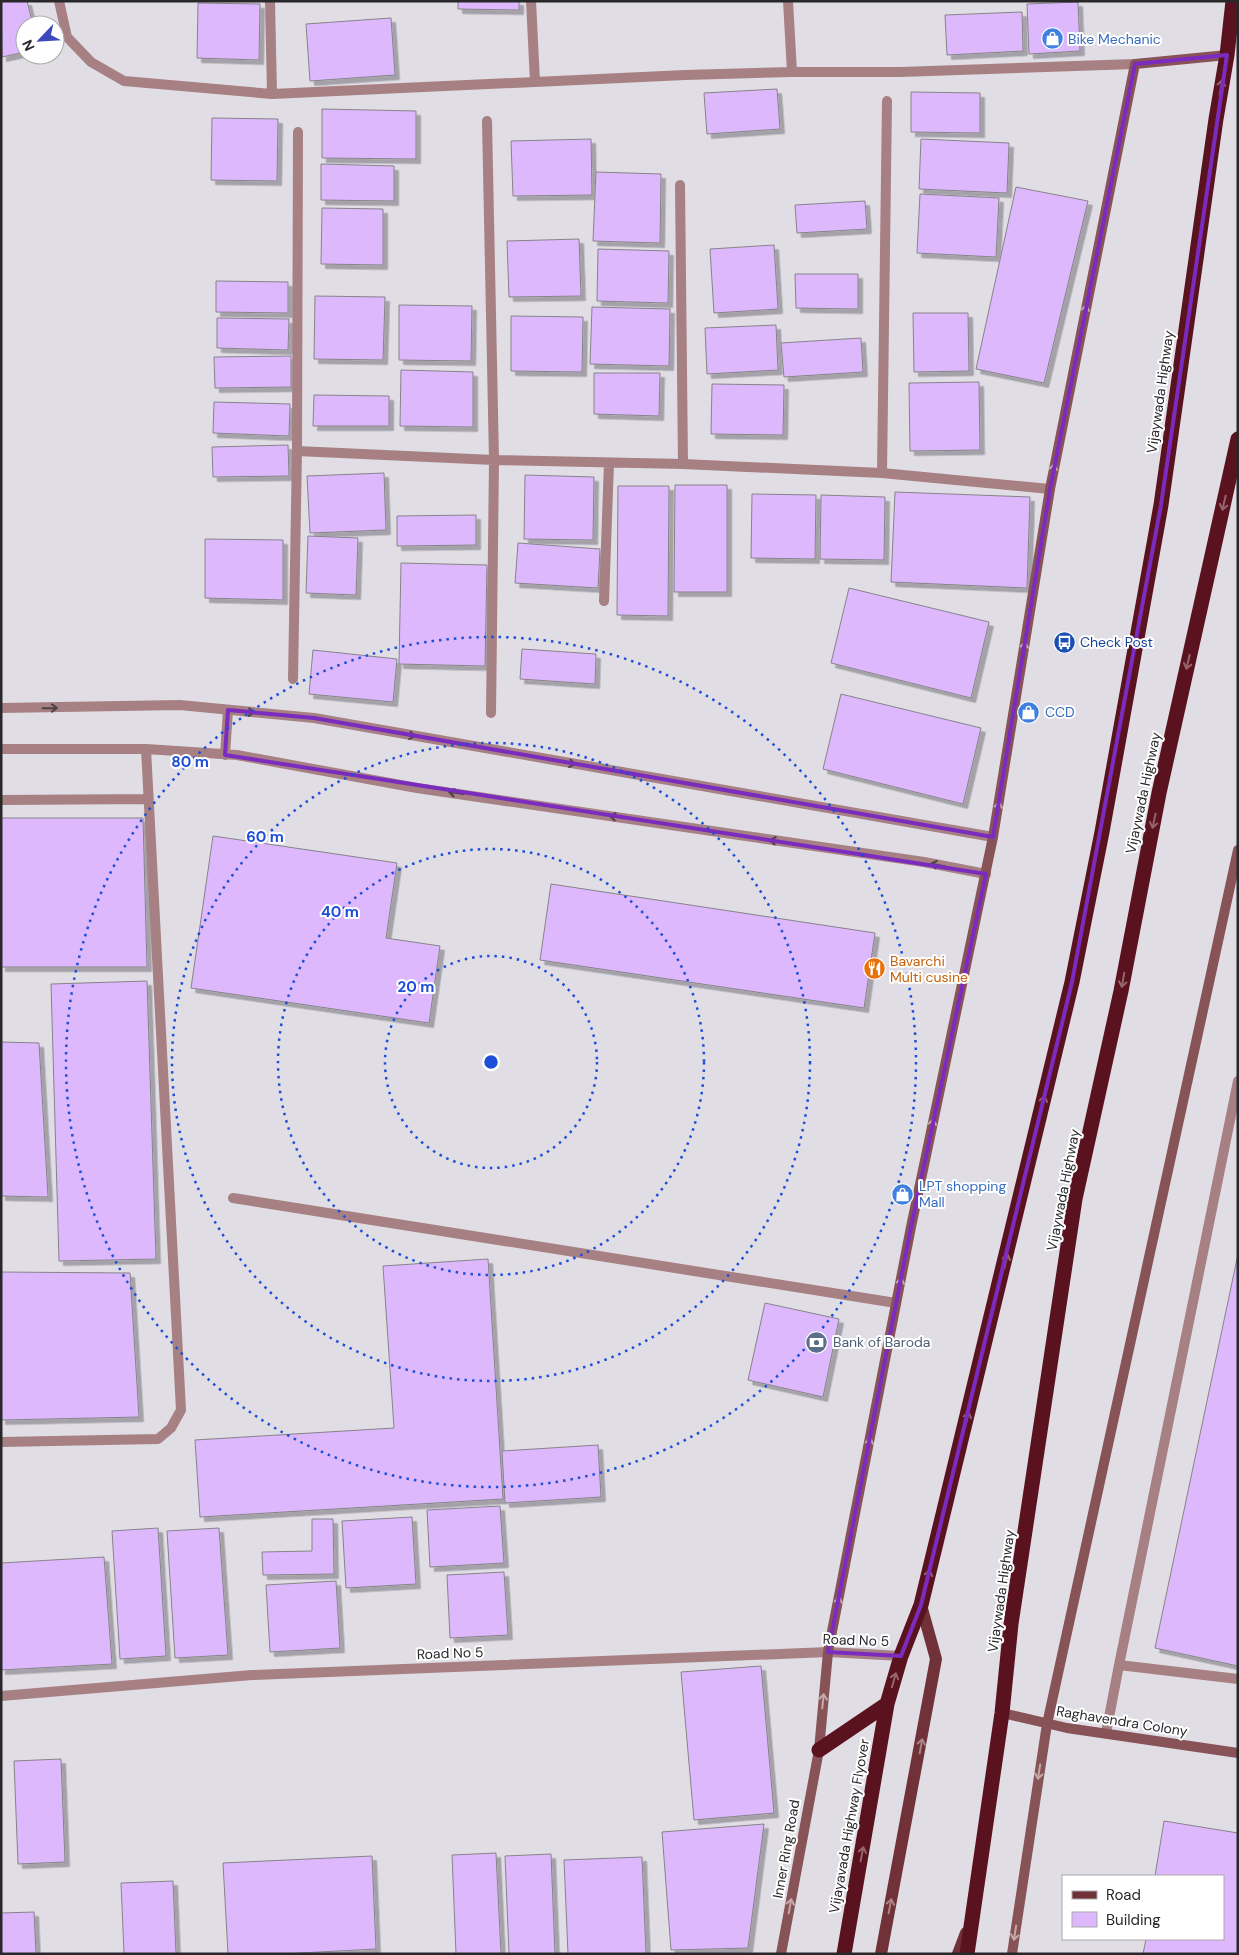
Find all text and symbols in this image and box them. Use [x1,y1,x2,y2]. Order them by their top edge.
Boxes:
north arrow [15,15,65,65]
shop icon: Bike Mechanic [1040,27,1064,51]
place label: Bike Mechanic [1068,30,1161,48]
text: N [18,37,39,54]
one-way arrow [1217,80,1227,96]
one-way arrow [1081,304,1090,320]
street label: Vijaywada Highway [1142,329,1178,455]
one-way arrow [1049,463,1059,479]
one-way arrow [1219,495,1228,511]
bus stop icon: Check Post [1052,630,1076,654]
place label: Check Post [1080,633,1153,651]
one-way arrow [1020,641,1030,657]
one-way arrow [1183,653,1193,669]
shop icon: CCD [1017,700,1041,724]
one-way arrow [42,703,58,712]
place label: CCD [1045,703,1075,721]
one-way arrow [239,707,255,717]
one-way arrow [400,730,416,740]
street label: Vijaywada Highway [1121,730,1165,855]
text: 80 m [171,752,209,772]
one-way arrow [560,758,576,768]
one-way arrow [448,788,464,798]
one-way arrow [994,801,1004,817]
one-way arrow [609,812,625,822]
one-way arrow [1148,812,1158,828]
text: 60 m [246,827,284,847]
one-way arrow [770,836,786,846]
one-way arrow [930,860,946,869]
text: 40 m [321,902,359,922]
place label: Bavarchi Multi cusine [890,952,968,986]
restaurant icon: Bavarchi Multi cusine [862,957,886,981]
one-way arrow [1117,972,1127,988]
text: 20 m [398,977,434,997]
centre of rings [482,1053,500,1071]
one-way arrow [1039,1095,1048,1111]
one-way arrow [928,1119,937,1135]
street label: Vijaywada Highway [1042,1127,1084,1253]
place label: LPT shopping Mall [919,1177,1006,1211]
shop icon: LPT shopping Mall [891,1182,915,1206]
one-way arrow [1002,1253,1011,1269]
one-way arrow [895,1278,905,1294]
bank icon: Bank of Baroda [805,1330,829,1354]
place label: Bank of Baroda [833,1333,930,1351]
one-way arrow [963,1411,972,1427]
one-way arrow [864,1437,874,1453]
street label: Vijaywada Highway [983,1528,1019,1654]
one-way arrow [924,1569,933,1585]
one-way arrow [833,1597,843,1613]
street label: Road No 5 [822,1630,890,1650]
street label: Road No 5 [416,1643,484,1663]
one-way arrow [890,1672,900,1688]
one-way arrow [819,1693,828,1709]
street label: Raghavendra Colony [1055,1702,1189,1740]
street label: Vijayavada Highway Flyover [825,1737,873,1915]
one-way arrow [916,1739,926,1755]
one-way arrow [1034,1764,1044,1780]
street label: Inner Ring Road [768,1798,804,1900]
one-way arrow [857,1847,867,1863]
legend [1062,1875,1224,1940]
text: Road [1106,1885,1141,1905]
one-way arrow [786,1898,795,1914]
one-way arrow [886,1898,896,1914]
text: Building [1106,1910,1161,1930]
one-way arrow [1009,1924,1019,1940]

